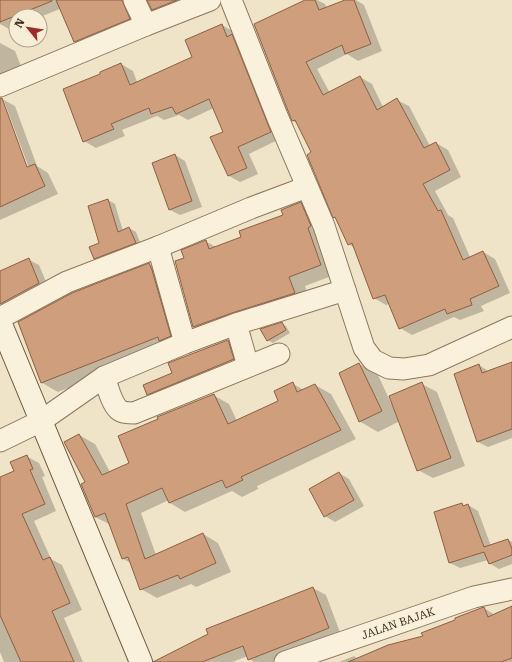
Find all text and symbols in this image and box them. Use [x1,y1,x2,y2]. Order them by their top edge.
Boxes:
north arrow [8,8,48,48]
text: N [12,16,28,30]
street label: JALAN BAJAK [360,605,437,642]

